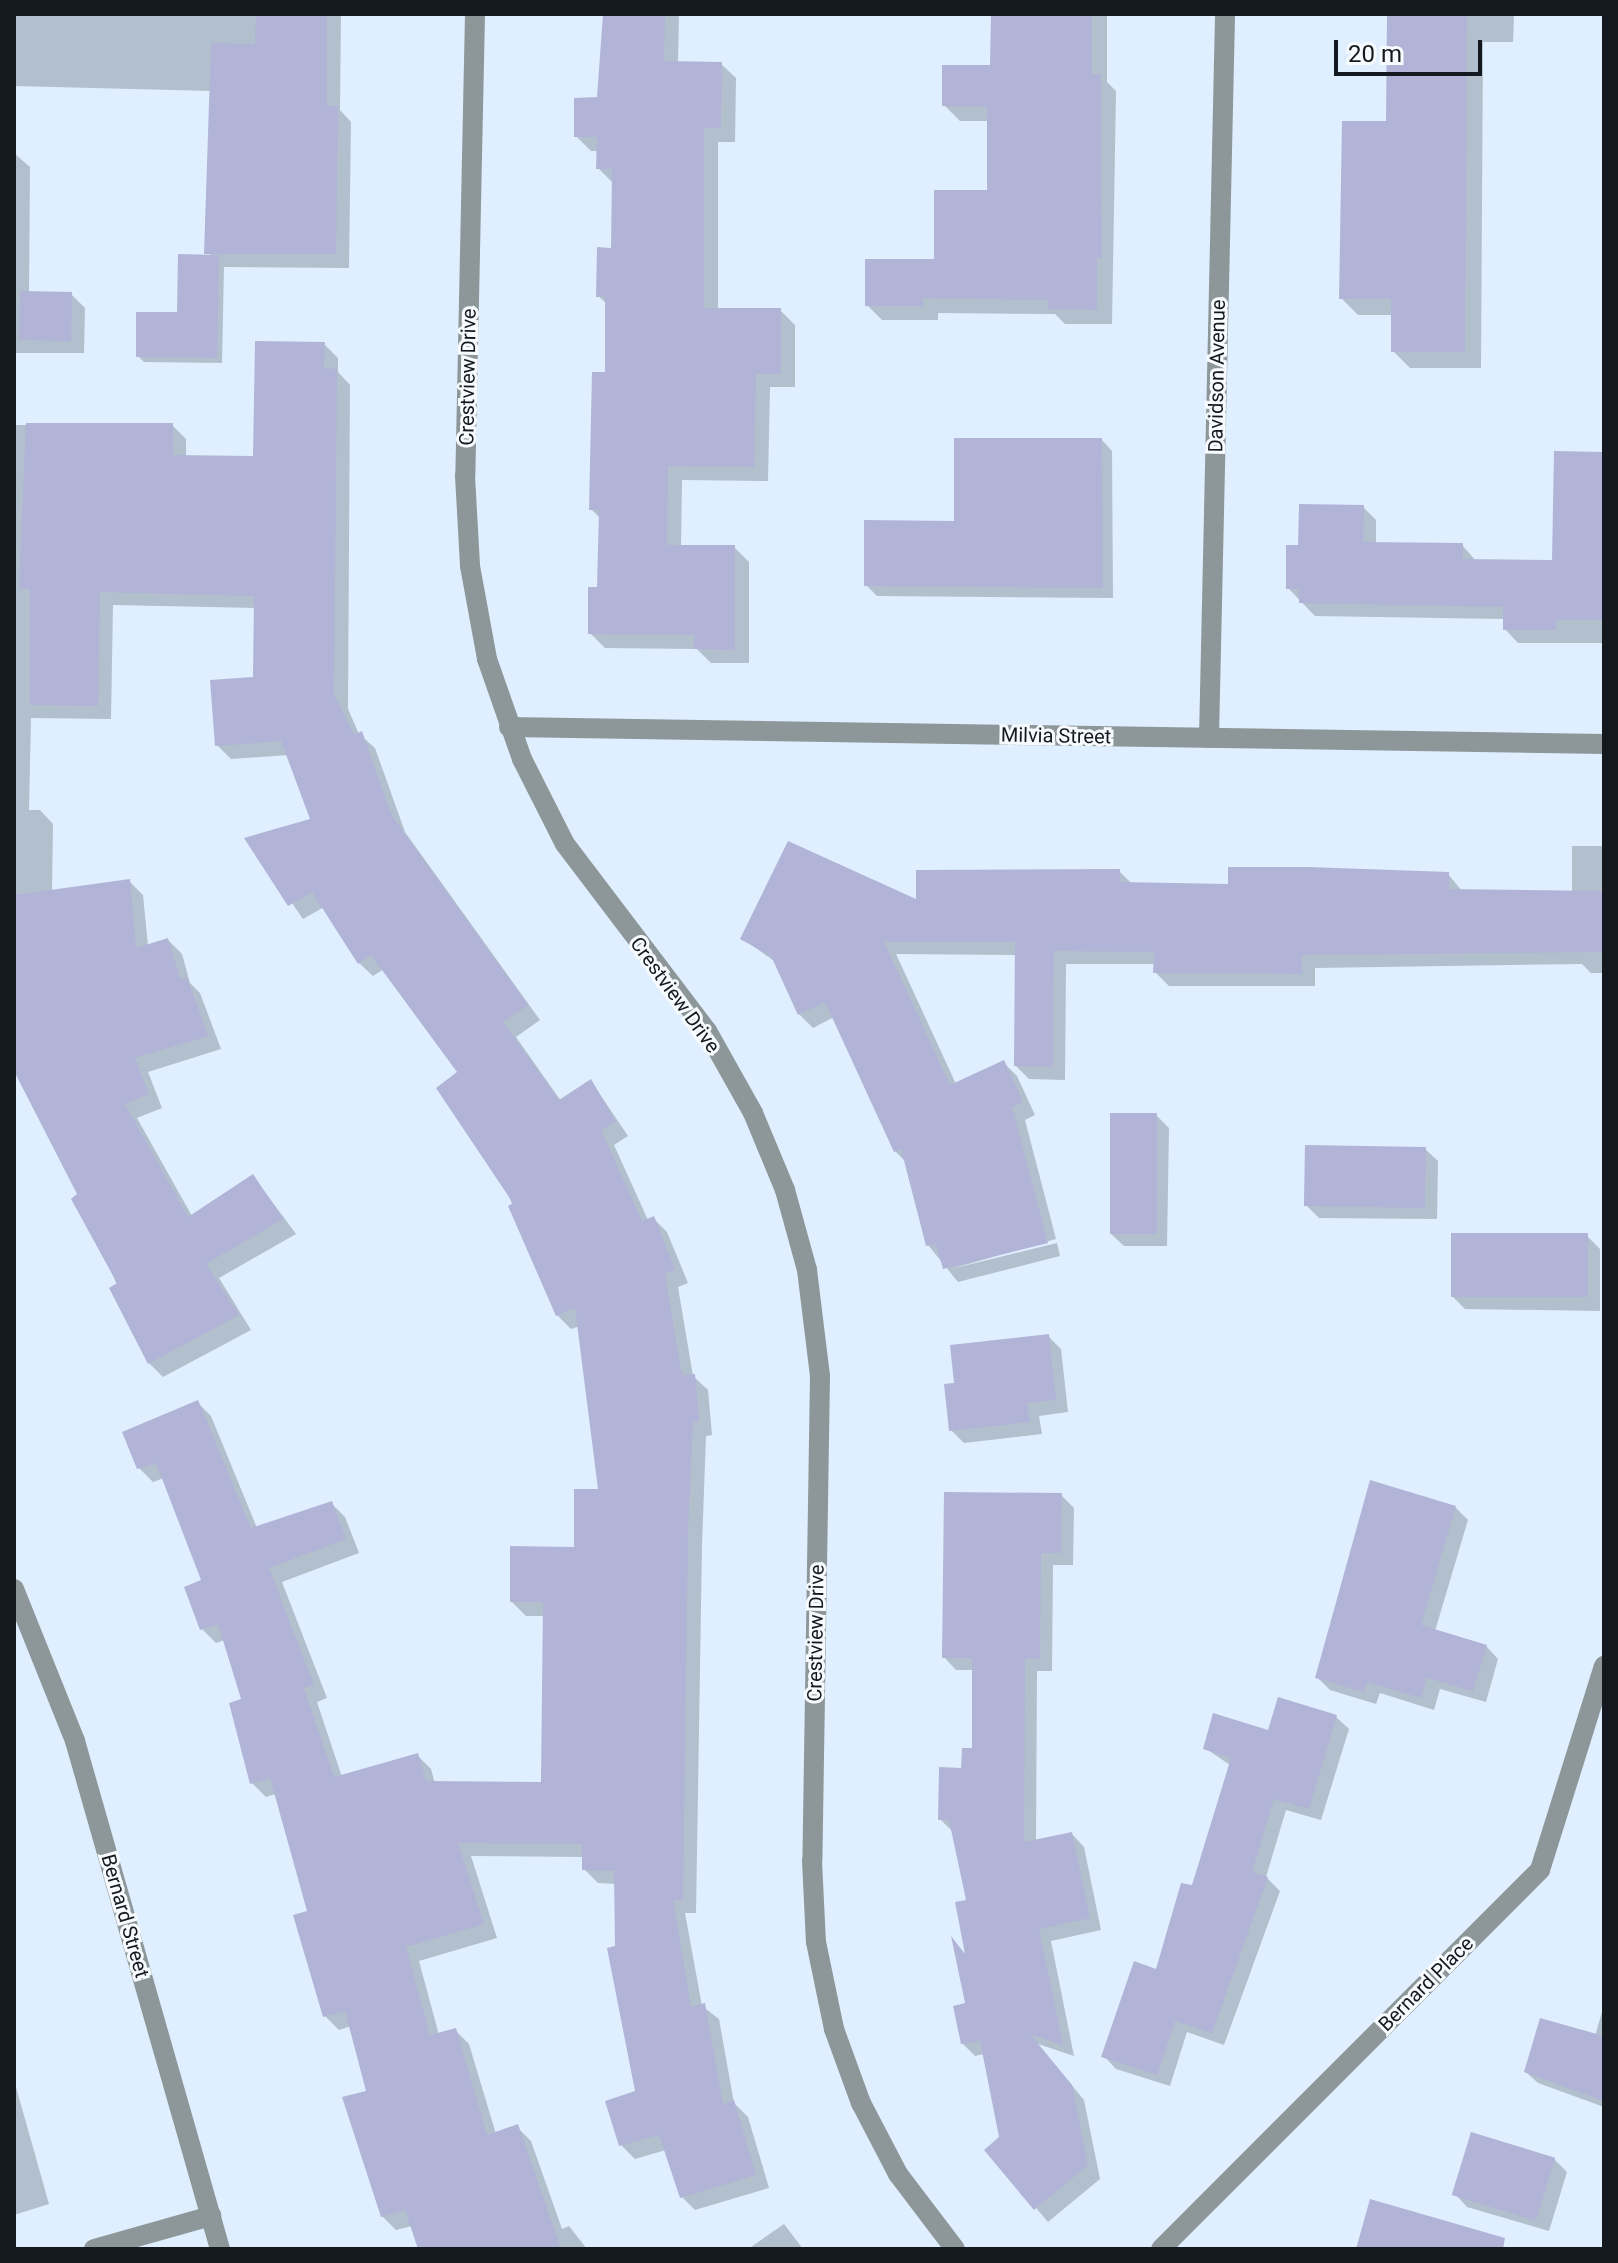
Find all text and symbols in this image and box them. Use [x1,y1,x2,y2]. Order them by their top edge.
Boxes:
scale bar [1338,24,1486,74]
text: 20 m [1348,40,1402,68]
street label: Davidson Avenue [1204,299,1230,453]
street label: Crestview Drive [455,308,481,446]
street label: Milvia Street [1001,723,1111,749]
street label: Crestview Drive [625,932,725,1058]
street label: Crestview Drive [803,1564,829,1702]
street label: Bernard Street [96,1851,154,1981]
street label: Bernard Place [1374,1932,1478,2036]

